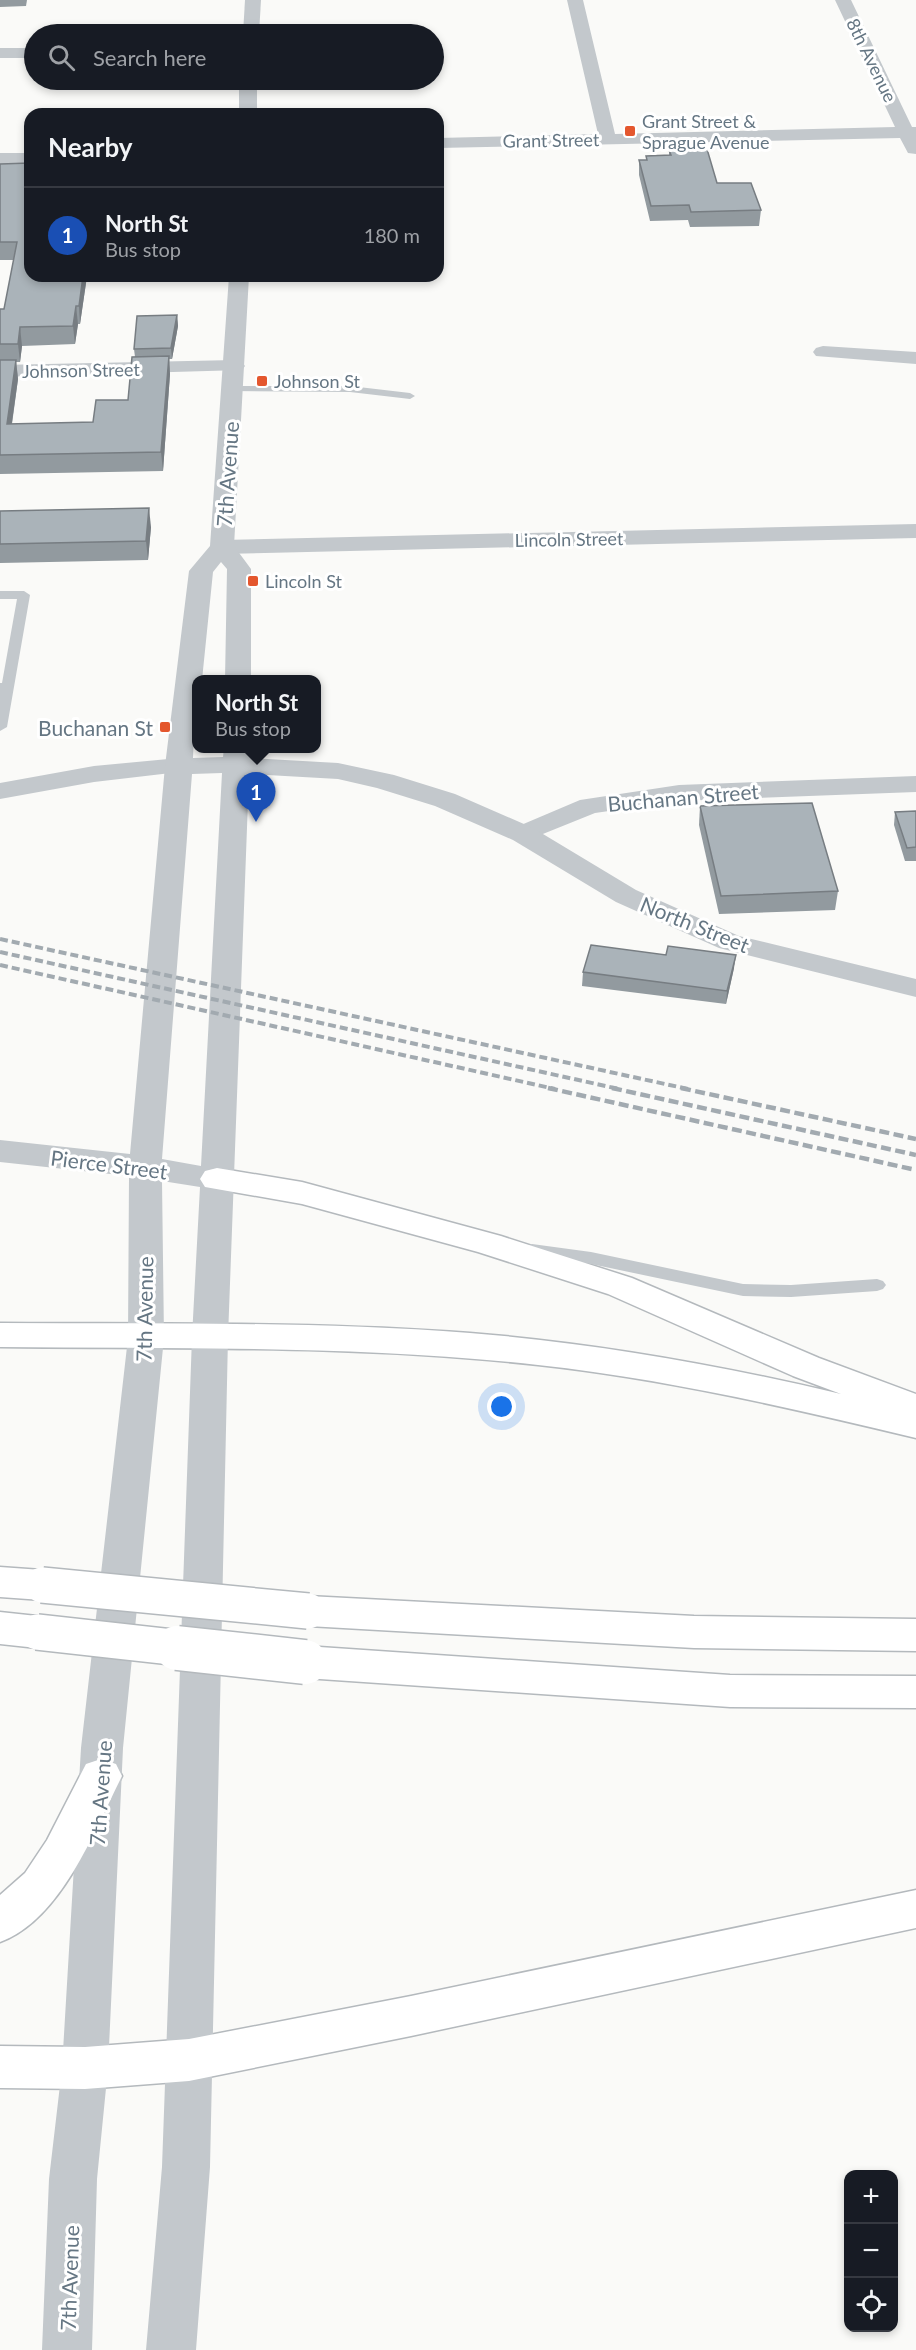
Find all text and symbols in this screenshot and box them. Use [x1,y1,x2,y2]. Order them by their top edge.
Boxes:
street label: 8th Avenue [842,14,902,106]
search box [24,24,444,90]
icon: search [45,41,78,74]
text: Search here [93,44,206,71]
place label: Grant Street & Sprague Avenue [642,110,770,153]
marker: Grant Street & Sprague Avenue [623,124,637,138]
street label: Grant Street [502,128,600,152]
text: Nearby [48,131,133,163]
text: North St [105,210,188,237]
text: 1 [62,223,73,247]
text: 180 m [364,223,420,247]
text: Bus stop [105,237,181,261]
street label: Johnson Street [22,358,141,382]
place label: Johnson St [274,370,361,392]
marker: Johnson St [255,374,269,388]
street label: 7th Avenue [211,420,243,528]
street label: Lincoln Street [515,527,624,551]
place label: Lincoln St [265,570,343,592]
marker: Lincoln St [246,574,260,588]
popup [192,675,321,753]
text: North St [215,689,298,716]
place label: Buchanan St [38,715,153,740]
text: Bus stop [215,716,291,740]
marker: Buchanan St [158,720,172,734]
pin: 1 [236,772,276,822]
street label: Buchanan Street [606,778,760,816]
street label: North Street [637,891,754,957]
street label: Pierce Street [49,1144,169,1184]
street label: 7th Avenue [131,1256,157,1362]
your location [487,1392,516,1421]
street label: 7th Avenue [84,1739,116,1847]
map controls [844,2170,898,2332]
button: + [844,2170,898,2224]
button: − [844,2224,898,2278]
street label: 7th Avenue [55,2225,83,2331]
button: locate [844,2278,898,2332]

